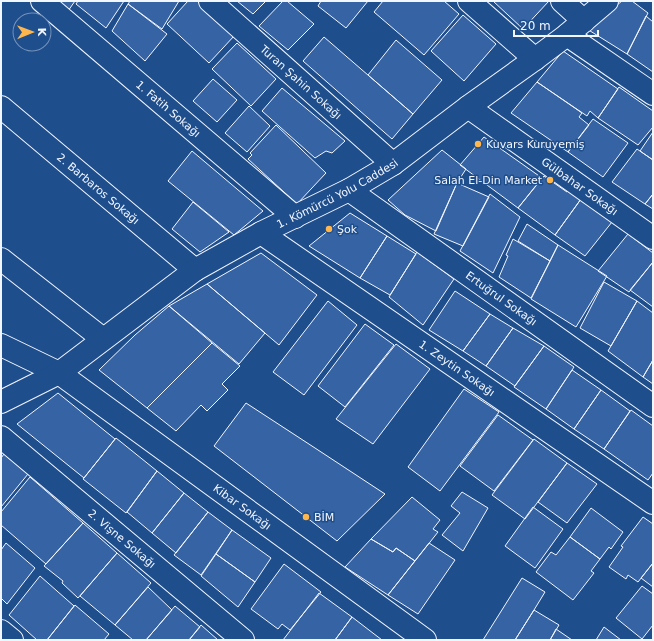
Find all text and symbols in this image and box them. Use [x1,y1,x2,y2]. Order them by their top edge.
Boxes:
north arrow [12,12,52,52]
scale bar [514,12,598,38]
text: 20 m [520,19,551,33]
text: K [35,27,48,37]
street label: Turan Şahin Sokağı [257,42,344,122]
street label: 1. Fatih Sokağı [133,78,203,140]
place label: Kuvars Kuruyemiş [486,138,585,151]
marker: Kuvars Kuruyemiş [473,139,483,149]
street label: 2. Barbaros Sokağı [54,151,142,227]
street label: Gülbahar Sokağı [539,155,620,218]
street label: 1. Kömürcü Yolu Caddesi [275,156,401,231]
place label: Salah El-Din Market [434,174,543,187]
marker: Salah El-Din Market [545,175,555,185]
place label: Şok [337,223,358,236]
marker: Şok [324,224,334,234]
street label: Ertuğrul Sokağı [463,269,539,329]
street label: 1. Zeytin Sokağı [416,338,497,399]
street label: Kibar Sokağı [210,482,274,533]
street label: 2. Vişne Sokağı [85,507,158,571]
place label: BİM [314,511,334,524]
marker: BİM [301,512,311,522]

